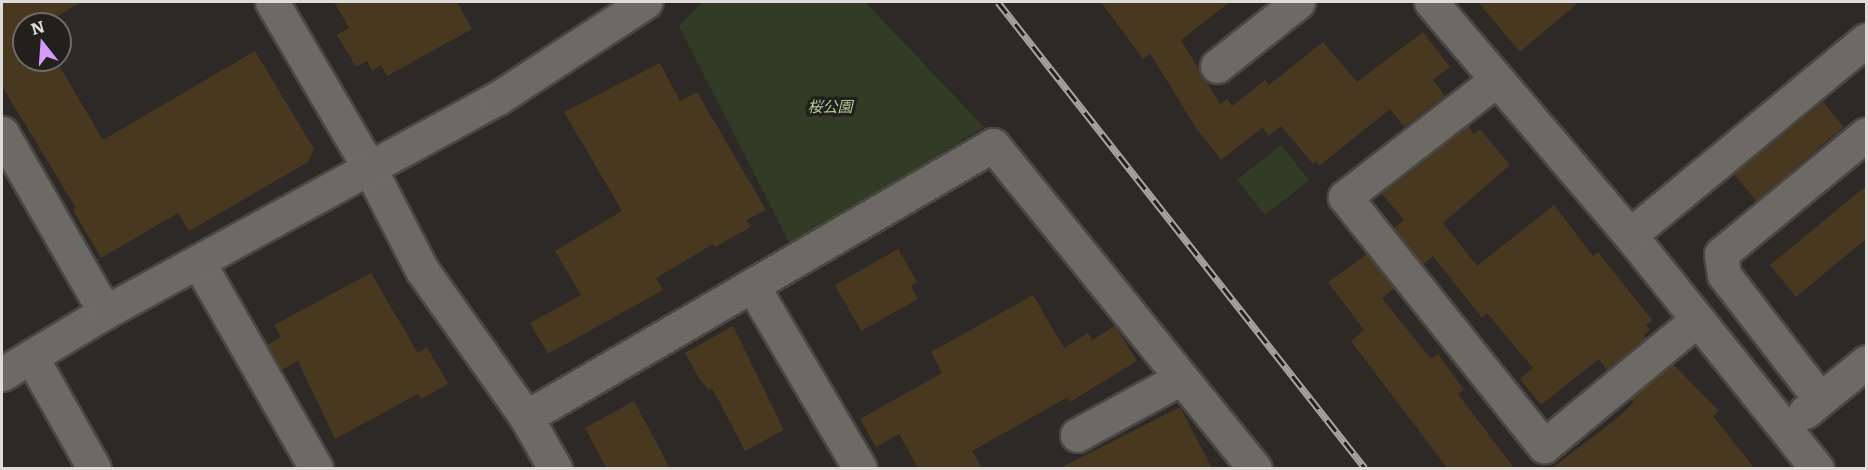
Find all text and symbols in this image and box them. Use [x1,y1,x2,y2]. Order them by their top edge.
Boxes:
north arrow [12,12,72,72]
text: N [27,13,47,40]
park label: 桜公園 [808,97,852,115]

